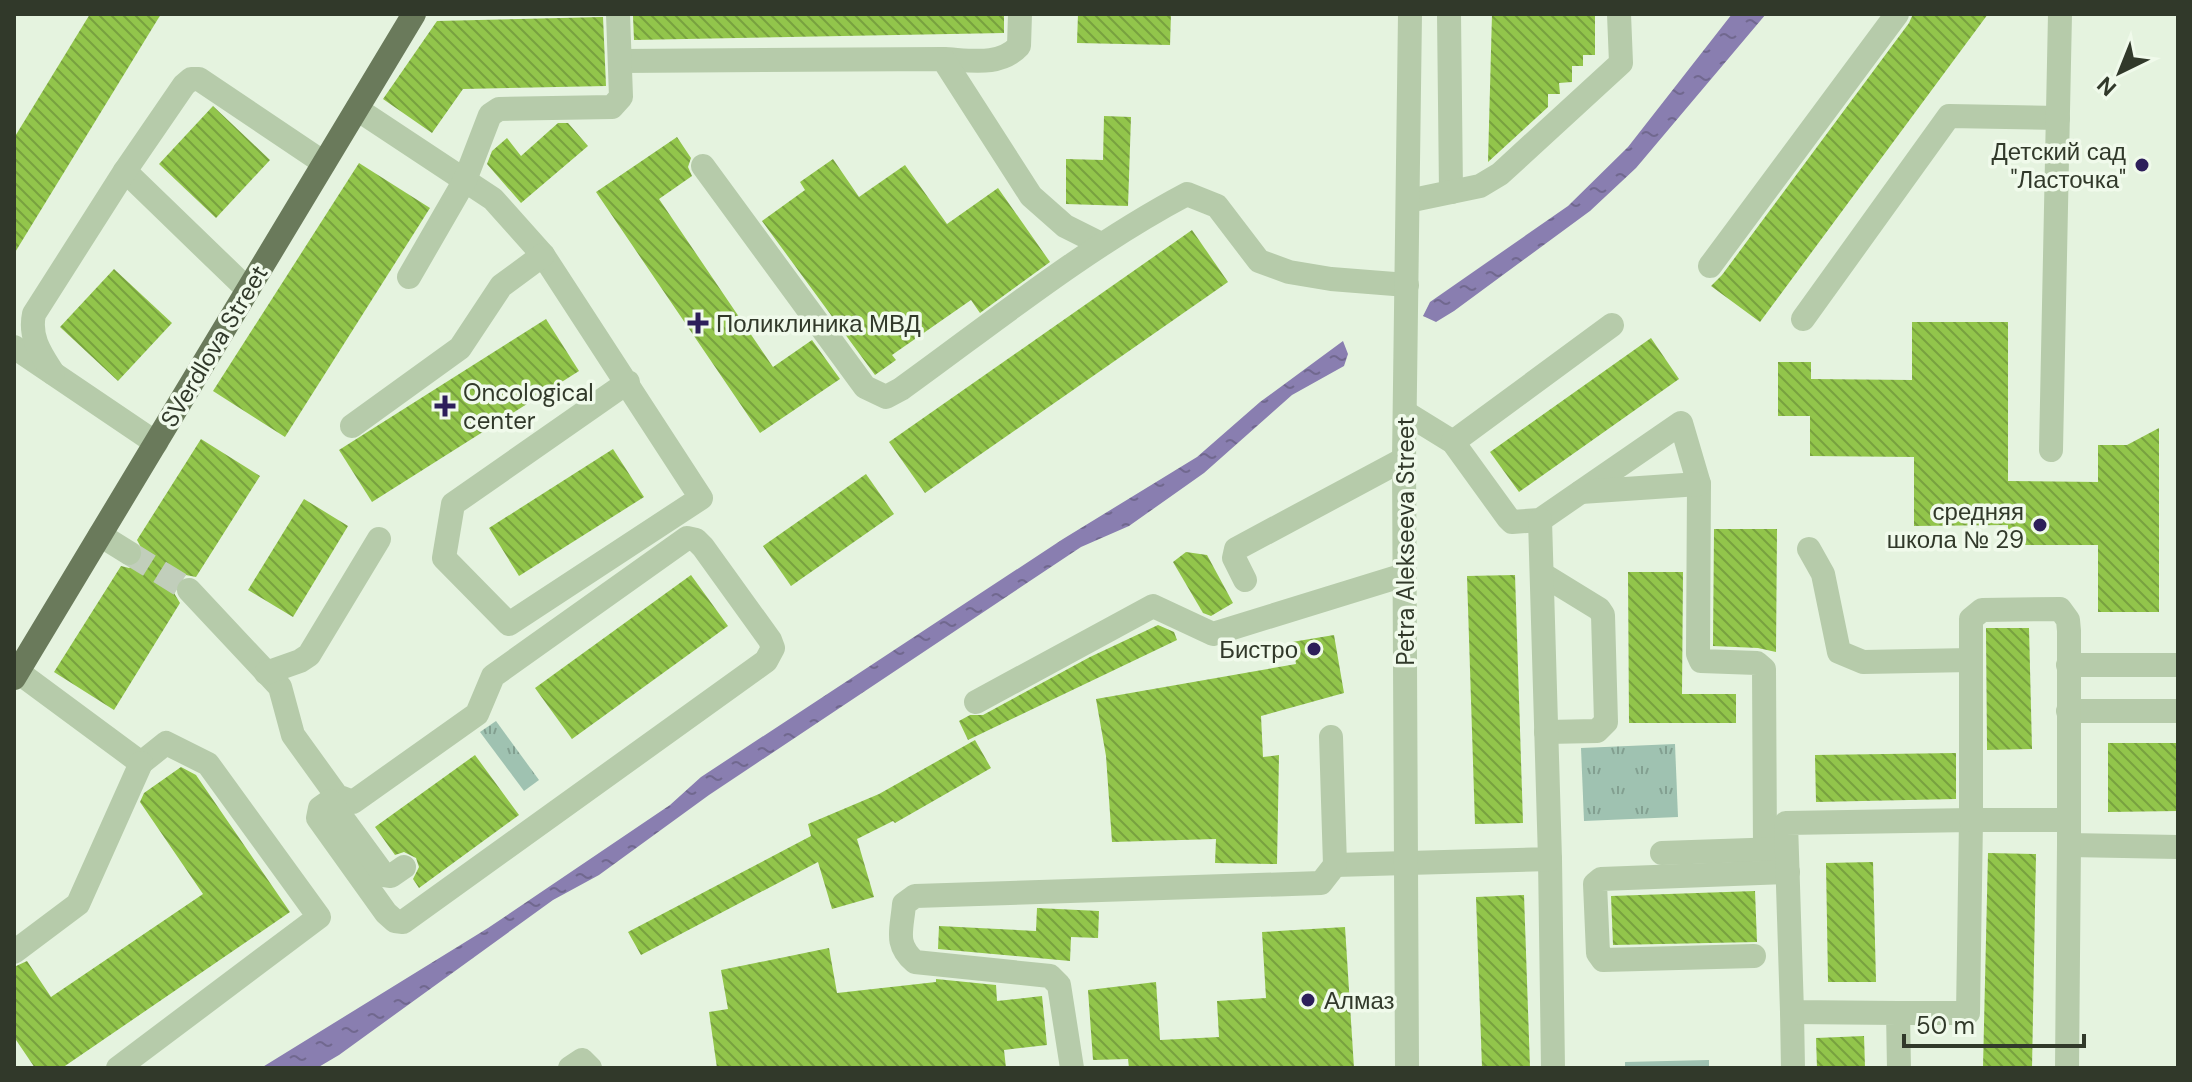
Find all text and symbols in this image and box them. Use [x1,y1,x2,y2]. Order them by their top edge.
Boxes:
north arrow [2080,32,2160,112]
text: N [2091,70,2122,102]
place label: Детский сад "Ласточка" [1991,136,2126,195]
marker: Детский сад "Ласточка" [2133,156,2151,174]
street label: SVerdlova Street [153,259,275,433]
place label: Поликлиника МВД [716,308,921,339]
marker: Поликлиника МВД [687,312,709,334]
place label: Oncological center [463,377,594,436]
marker: Oncological center [434,395,456,417]
street label: Petra Alekseeva Street [1390,417,1421,665]
place label: средняя школа № 29 [1887,496,2024,555]
marker: средняя школа № 29 [2031,516,2049,534]
place label: Бистро [1219,634,1298,665]
marker: Бистро [1305,640,1323,658]
place label: Алмаз [1324,985,1395,1016]
marker: Алмаз [1299,991,1317,1009]
scale bar [1904,998,2084,1048]
text: 50 m [1916,1010,1975,1041]

